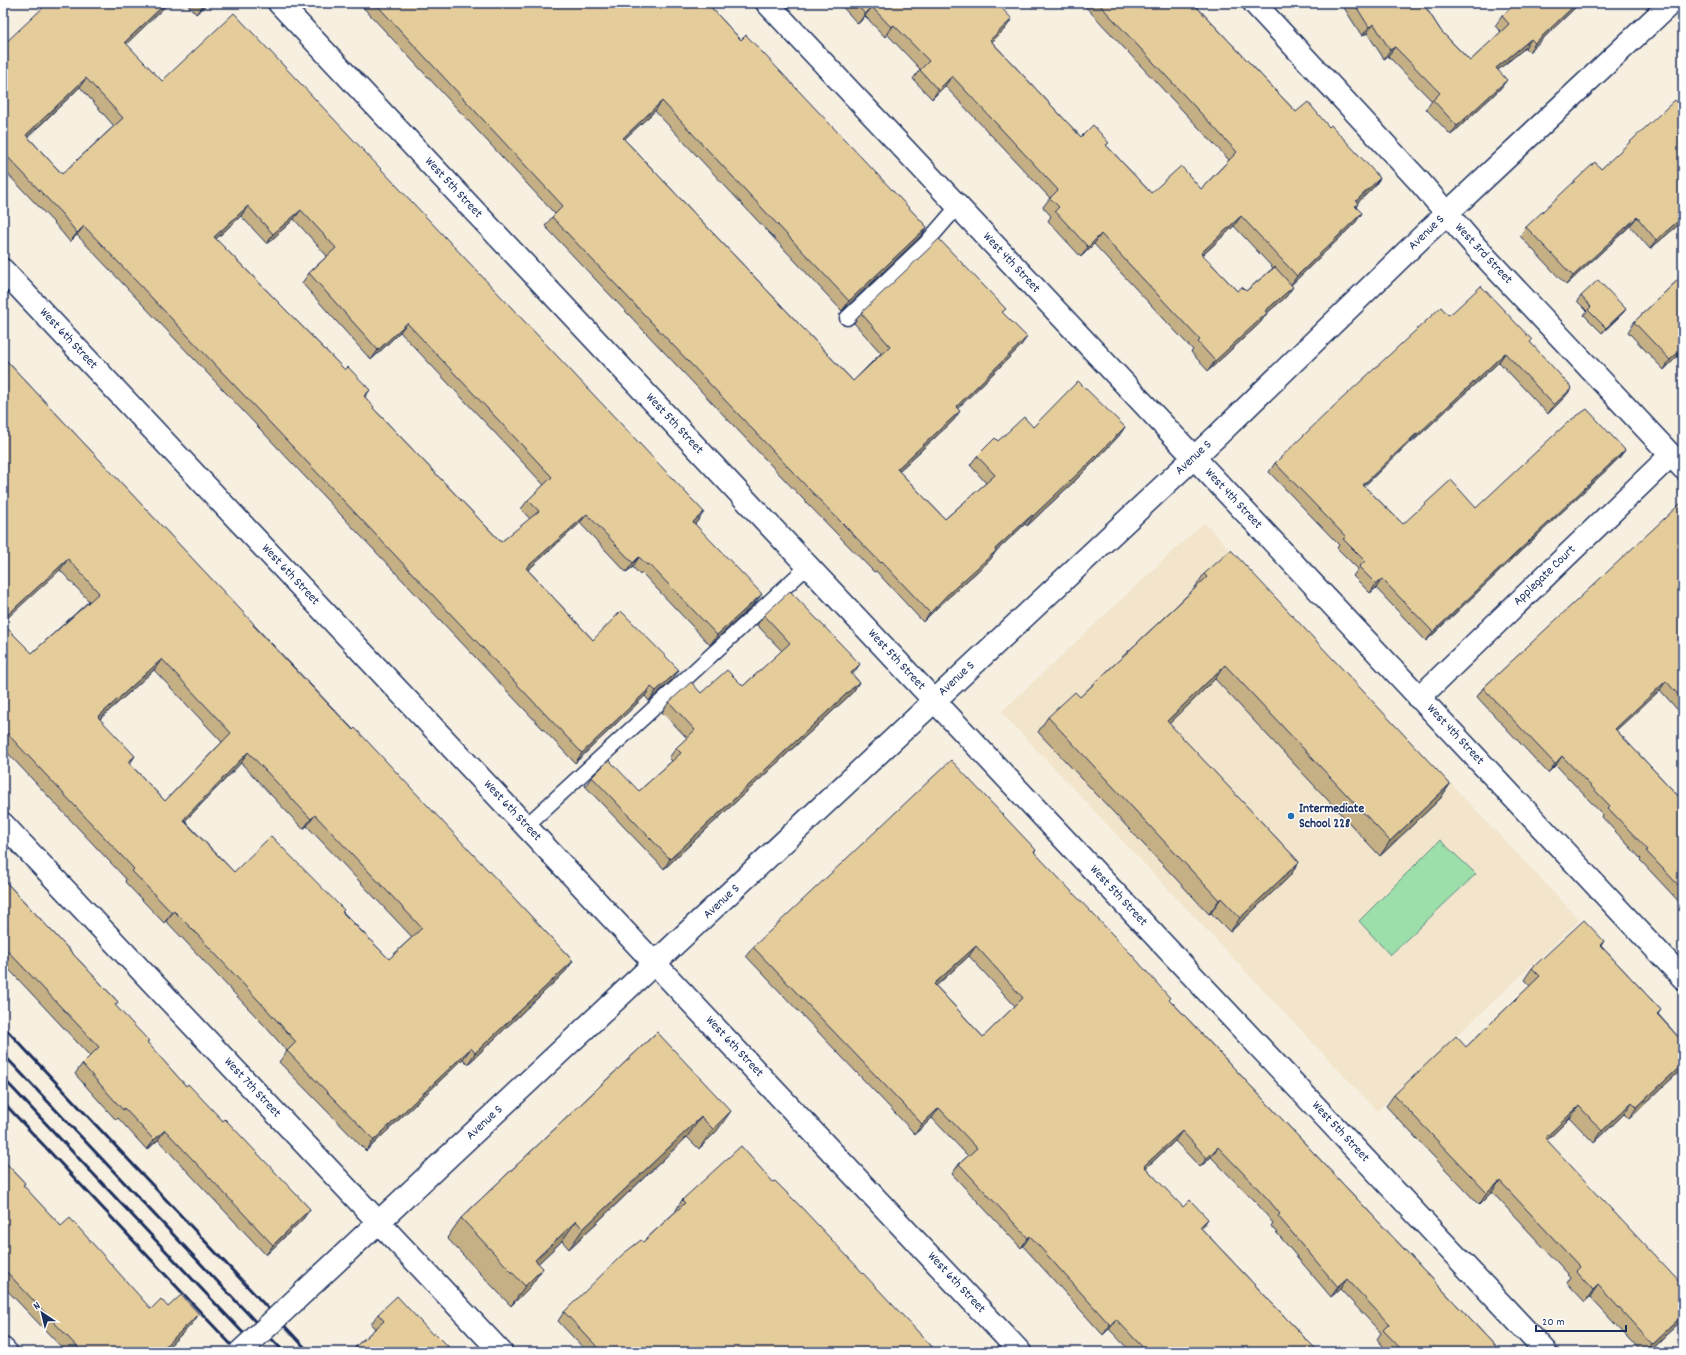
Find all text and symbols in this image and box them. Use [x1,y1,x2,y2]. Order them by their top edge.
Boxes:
street label: West 5th Street [420,153,487,223]
street label: Avenue S [1404,211,1450,255]
street label: West 3rd Street [1450,219,1517,289]
street label: West 4th Street [978,228,1044,298]
street label: West 6th Street [34,304,102,374]
street label: West 5th Street [641,389,708,459]
street label: Avenue S [1171,436,1217,480]
street label: West 4th Street [1200,464,1266,534]
street label: West 6th Street [256,540,324,610]
street label: Applegate Court [1509,541,1581,611]
street label: West 5th Street [863,625,930,695]
street label: Avenue S [934,657,980,701]
street label: West 4th Street [1422,700,1488,770]
street label: West 6th Street [478,776,546,846]
place label: Intermediate School 228 [1299,800,1364,834]
marker: Intermediate School 228 [1286,811,1296,821]
street label: West 5th Street [1085,861,1152,931]
street label: Avenue S [699,880,745,924]
street label: West 6th Street [700,1012,768,1082]
street label: West 7th Street [219,1053,285,1123]
street label: West 5th Street [1307,1097,1374,1167]
street label: Avenue S [462,1101,508,1145]
street label: West 6th Street [922,1248,990,1318]
north arrow [22,1293,62,1333]
text: N [31,1298,45,1315]
scale bar [1536,1307,1626,1333]
text: 20 m [1542,1314,1565,1331]

